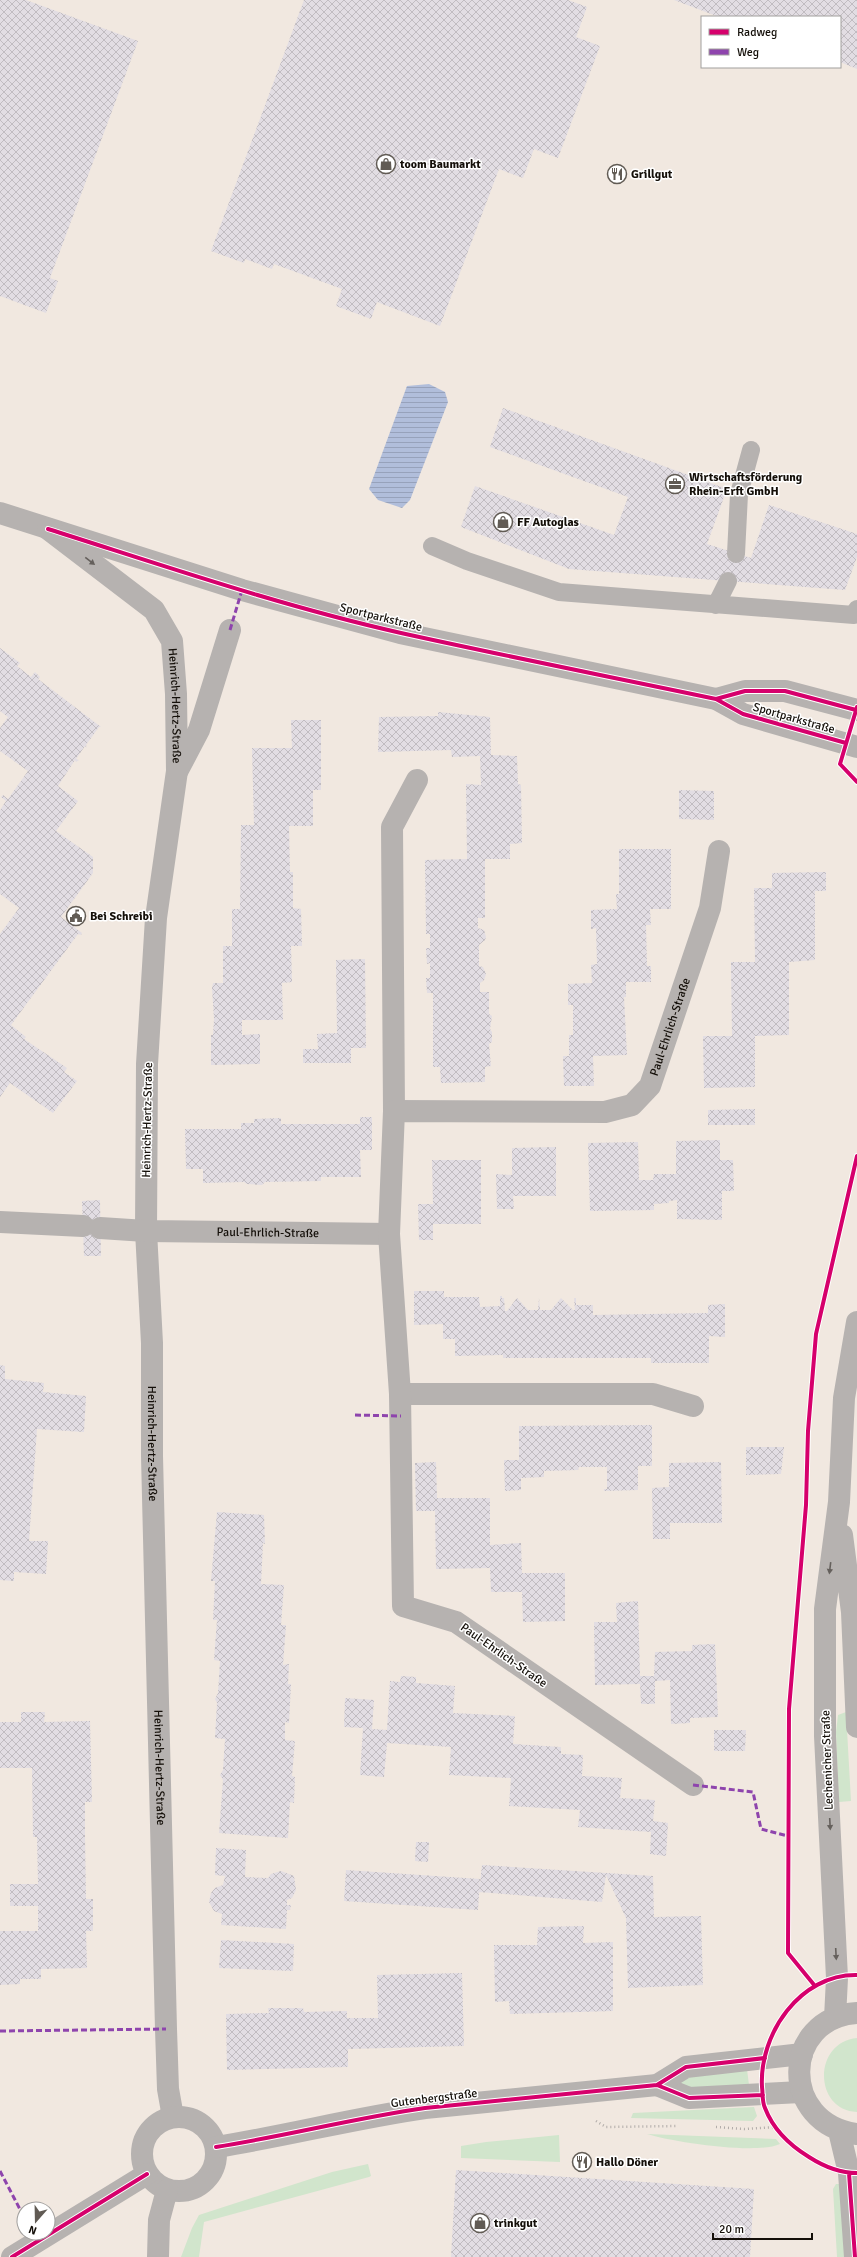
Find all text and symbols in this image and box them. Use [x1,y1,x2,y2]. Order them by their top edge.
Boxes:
legend [701,16,841,68]
text: Radweg [737,25,777,40]
text: Weg [737,45,759,60]
shop icon: toom Baumarkt [375,153,397,175]
place label: toom Baumarkt [399,157,481,172]
restaurant icon: Grillgut [606,163,628,185]
place label: Grillgut [631,167,673,182]
place label: Wirtschaftsförderung Rhein-Erft GmbH [689,470,803,499]
office icon: Wirtschaftsförderung Rhein-Erft GmbH [664,473,686,495]
shop icon: FF Autoglas [492,511,514,533]
place label: FF Autoglas [517,515,580,530]
one-way arrow [85,557,96,566]
street label: Sportparkstraße [338,600,424,635]
street label: Heinrich-Hertz-Straße [165,647,184,764]
street label: Sportparkstraße [751,700,836,737]
public building icon: Bei Schreibi [65,905,87,927]
place label: Bei Schreibi [90,909,153,924]
street label: Paul-Ehrlich-Straße [647,976,694,1078]
street label: Heinrich-Hertz-Straße [139,1062,156,1178]
street label: Paul-Ehrlich-Straße [216,1225,319,1241]
street label: Heinrich-Hertz-Straße [144,1386,160,1502]
one-way arrow [827,1562,833,1575]
street label: Paul-Ehrlich-Straße [457,1620,550,1691]
street label: Heinrich-Hertz-Straße [150,1710,168,1826]
street label: Lechenicher Straße [818,1710,837,1810]
one-way arrow [827,1818,833,1831]
one-way arrow [833,1948,840,1960]
street label: Gutenbergstraße [390,2086,478,2111]
restaurant icon: Hallo Döner [571,2151,593,2173]
place label: Hallo Döner [596,2155,658,2170]
north arrow [16,2201,56,2241]
shop icon: trinkgut [469,2212,491,2234]
scale bar [713,2215,812,2241]
place label: trinkgut [493,2216,538,2231]
text: 20 m [719,2222,744,2237]
text: N [27,2223,39,2237]

